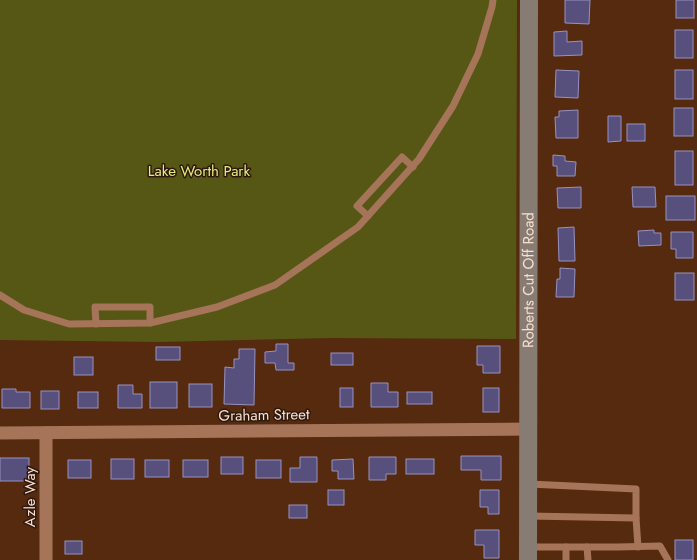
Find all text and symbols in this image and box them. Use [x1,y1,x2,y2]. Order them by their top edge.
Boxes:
park label: Lake Worth Park [148,160,251,182]
street label: Roberts Cut Off Road [517,212,540,348]
street label: Graham Street [218,403,310,427]
street label: Azle Way [19,466,41,527]

